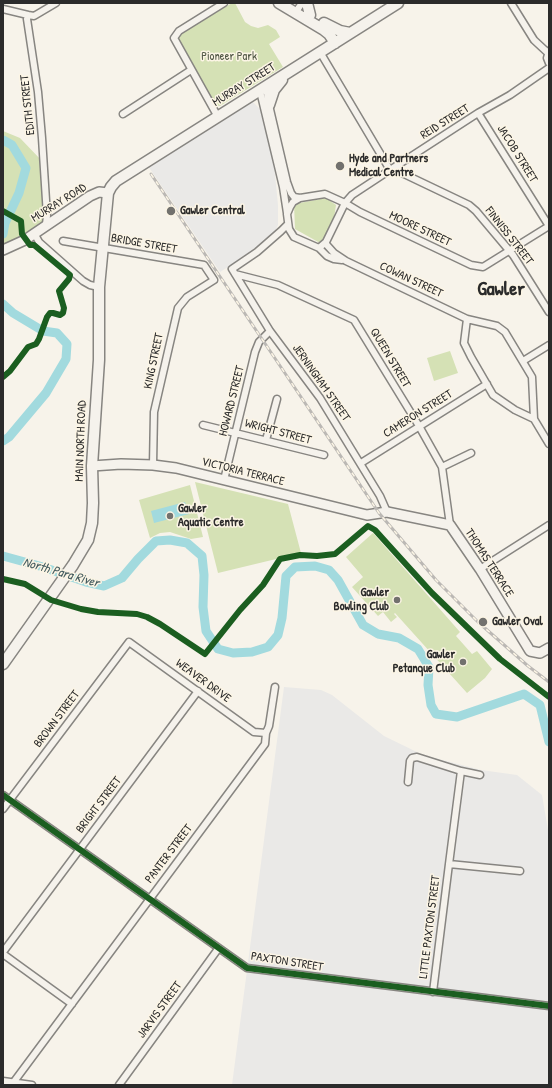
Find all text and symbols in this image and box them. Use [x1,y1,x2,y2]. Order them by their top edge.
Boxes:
park label: Pioneer Park [201,50,257,64]
street label: MURRAY STREET [210,60,278,110]
street label: EDITH STREET [18,74,38,136]
street label: REID STREET [418,101,472,143]
street label: JACOB STREET [494,123,540,185]
place label: Hyde and Partners Medical Centre [349,152,428,180]
marker: Hyde and Partners Medical Centre [334,160,346,172]
street label: MURRAY ROAD [29,180,89,226]
place label: Gawler Central [180,204,245,218]
street label: FINNISS STREET [482,204,536,268]
marker: Gawler Central [165,205,177,217]
street label: MOORE STREET [387,208,453,250]
street label: BRIDGE STREET [110,231,178,257]
street label: COWAN STREET [377,259,445,301]
district label: Gawler [477,278,525,302]
street label: QUEEN STREET [367,326,413,390]
street label: KING STREET [141,332,167,390]
street label: JERNINGHAM STREET [289,342,353,424]
street label: HOWARD STREET [216,364,248,438]
street label: CAMERON STREET [381,387,455,441]
street label: MAIN NORTH ROAD [72,400,90,482]
street label: WRIGHT STREET [243,416,313,448]
street label: VICTORIA TERRACE [200,455,286,489]
place label: Gawler Aquatic Centre [178,502,243,530]
marker: Gawler Aquatic Centre [165,511,175,521]
street label: THOMAS TERRACE [462,526,516,600]
water label: North Para River [21,555,101,591]
place label: Gawler Bowling Club [334,586,389,614]
marker: Gawler Bowling Club [392,595,402,605]
place label: Gawler Oval [492,615,543,629]
marker: Gawler Oval [477,616,489,628]
place label: Gawler Petanque Club [393,648,455,676]
street label: WEAVER DRIVE [173,656,233,706]
marker: Gawler Petanque Club [458,657,468,667]
street label: BROWN STREET [31,688,83,750]
street label: BRIGHT STREET [73,774,125,836]
street label: PANTER STREET [142,822,196,886]
street label: LITTLE PAXTON STREET [417,874,443,980]
street label: PAXTON STREET [250,949,324,975]
street label: JARVIS STREET [135,979,185,1041]

